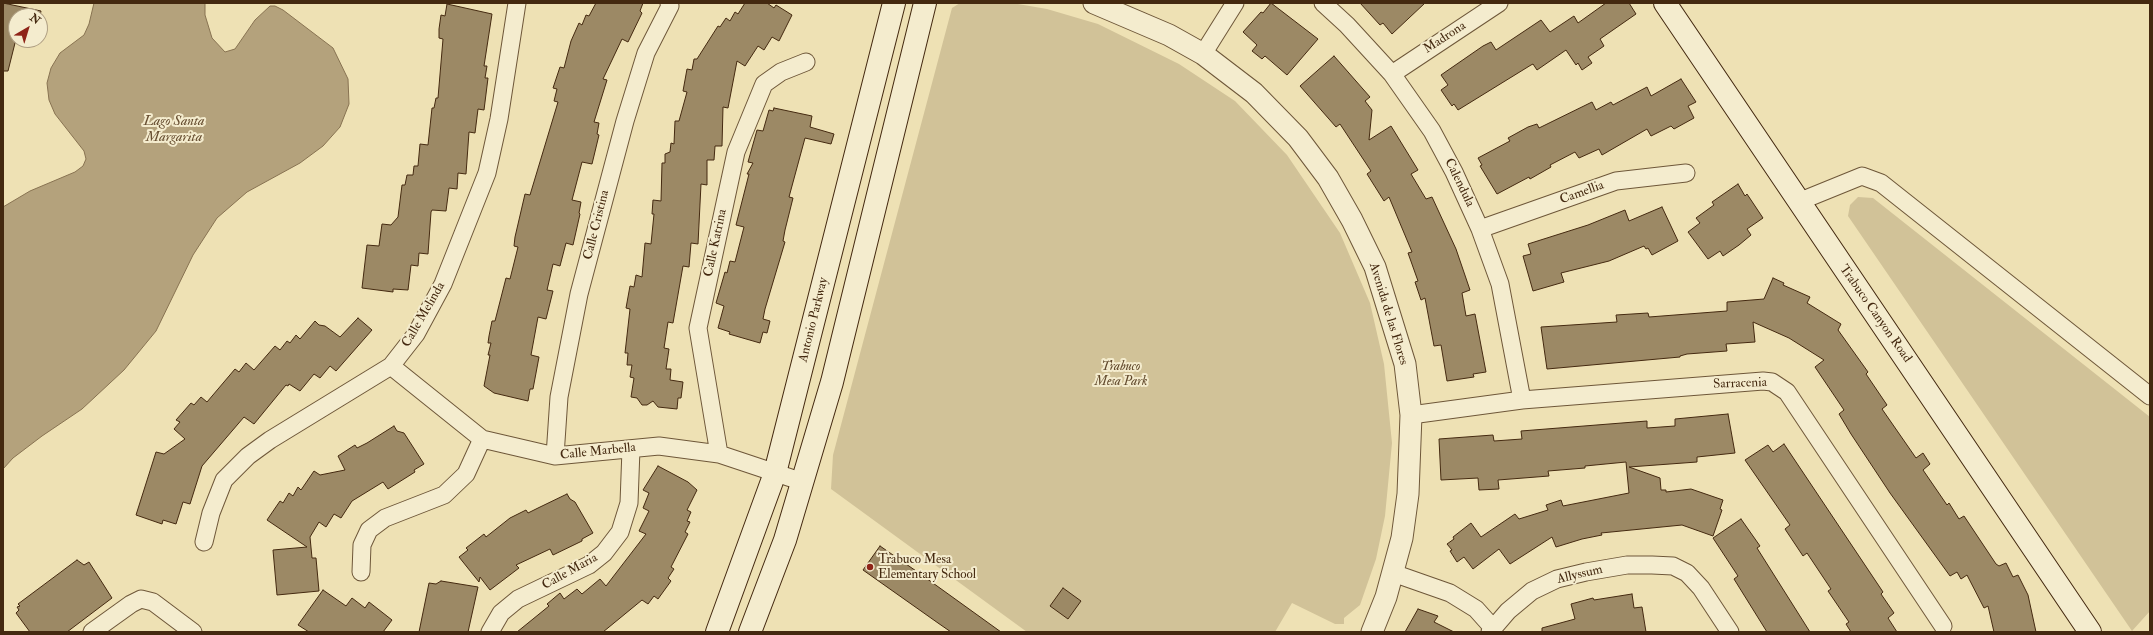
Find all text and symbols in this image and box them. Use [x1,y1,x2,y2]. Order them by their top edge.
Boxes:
north arrow [8,8,48,48]
text: N [27,11,43,27]
street label: Madrona [1421,19,1469,57]
water label: Lago Santa Margarita [144,114,204,146]
street label: Calendula [1441,156,1477,210]
street label: Camellia [1558,178,1606,208]
street label: Calle Cristina [581,188,613,262]
street label: Calle Katrina [701,208,731,278]
street label: Avenida de las Flores [1365,261,1411,367]
street label: Trabuco Canyon Road [1835,262,1915,366]
street label: Antonio Parkway [796,276,832,364]
street label: Calle Melinda [399,280,449,350]
park label: Trabuco Mesa Park [1095,359,1147,390]
street label: Sarracenia [1713,375,1767,393]
street label: Calle Marbella [559,440,637,464]
street label: Calle Maria [540,550,600,594]
place label: Trabuco Mesa Elementary School [878,552,976,583]
marker: Trabuco Mesa Elementary School [865,562,875,572]
street label: Allyssum [1556,562,1604,588]

